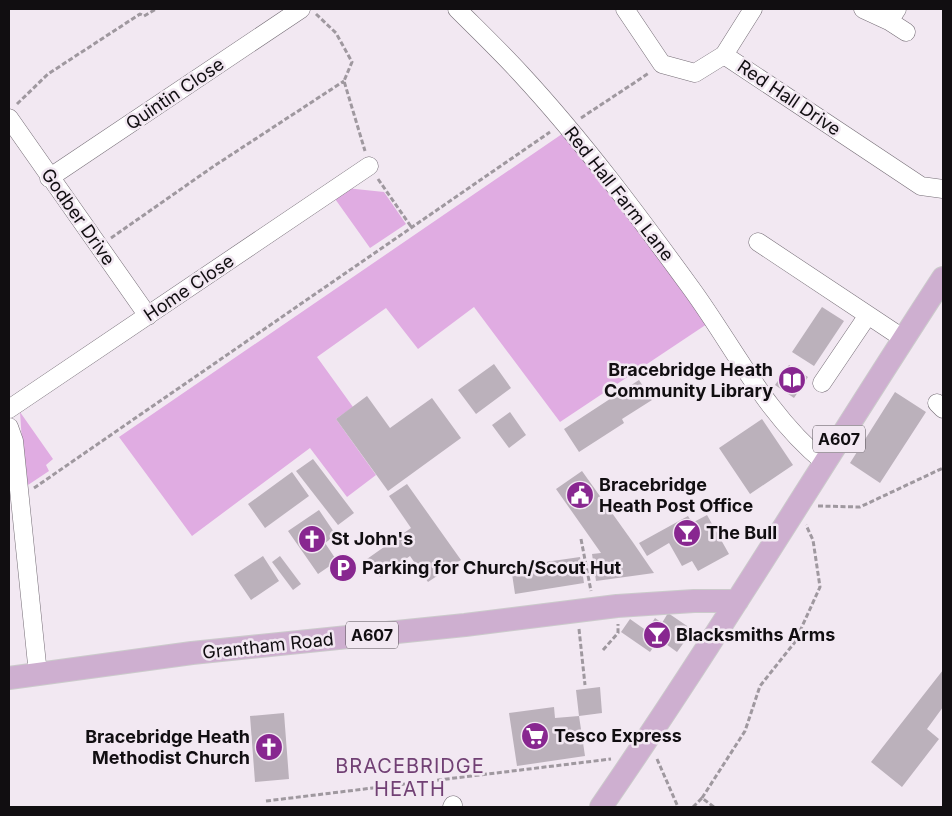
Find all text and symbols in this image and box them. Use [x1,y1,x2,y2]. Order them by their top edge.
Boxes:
street label: Quintin Close [122,53,228,134]
street label: Red Hall Drive [734,55,845,140]
street label: Red Hall Farm Lane [560,122,678,265]
street label: Godber Drive [37,164,119,269]
street label: Home Close [140,250,238,325]
place label: Bracebridge Heath Community Library [604,359,773,401]
library icon: Bracebridge Heath Community Library [777,365,807,395]
road number: A607 [813,426,865,452]
place label: Bracebridge Heath Post Office [599,474,753,516]
public building icon: Bracebridge Heath Post Office [565,480,595,510]
bar icon: The Bull [672,518,702,548]
place label: The Bull [706,522,777,543]
church icon: St John's [297,524,327,554]
place label: St John's [331,528,413,549]
parking icon: Parking for Church/Scout Hut [328,553,358,583]
place label: Parking for Church/Scout Hut [362,557,622,578]
bar icon: Blacksmiths Arms [642,620,672,650]
road number: A607 [346,622,398,648]
place label: Blacksmiths Arms [676,624,835,645]
street label: Grantham Road [201,628,335,663]
supermarket icon: Tesco Express [520,721,550,751]
place label: Tesco Express [554,725,682,746]
place label: Bracebridge Heath Methodist Church [85,726,250,768]
church icon: Bracebridge Heath Methodist Church [254,732,284,762]
district label: BRACEBRIDGE HEATH [335,754,485,801]

